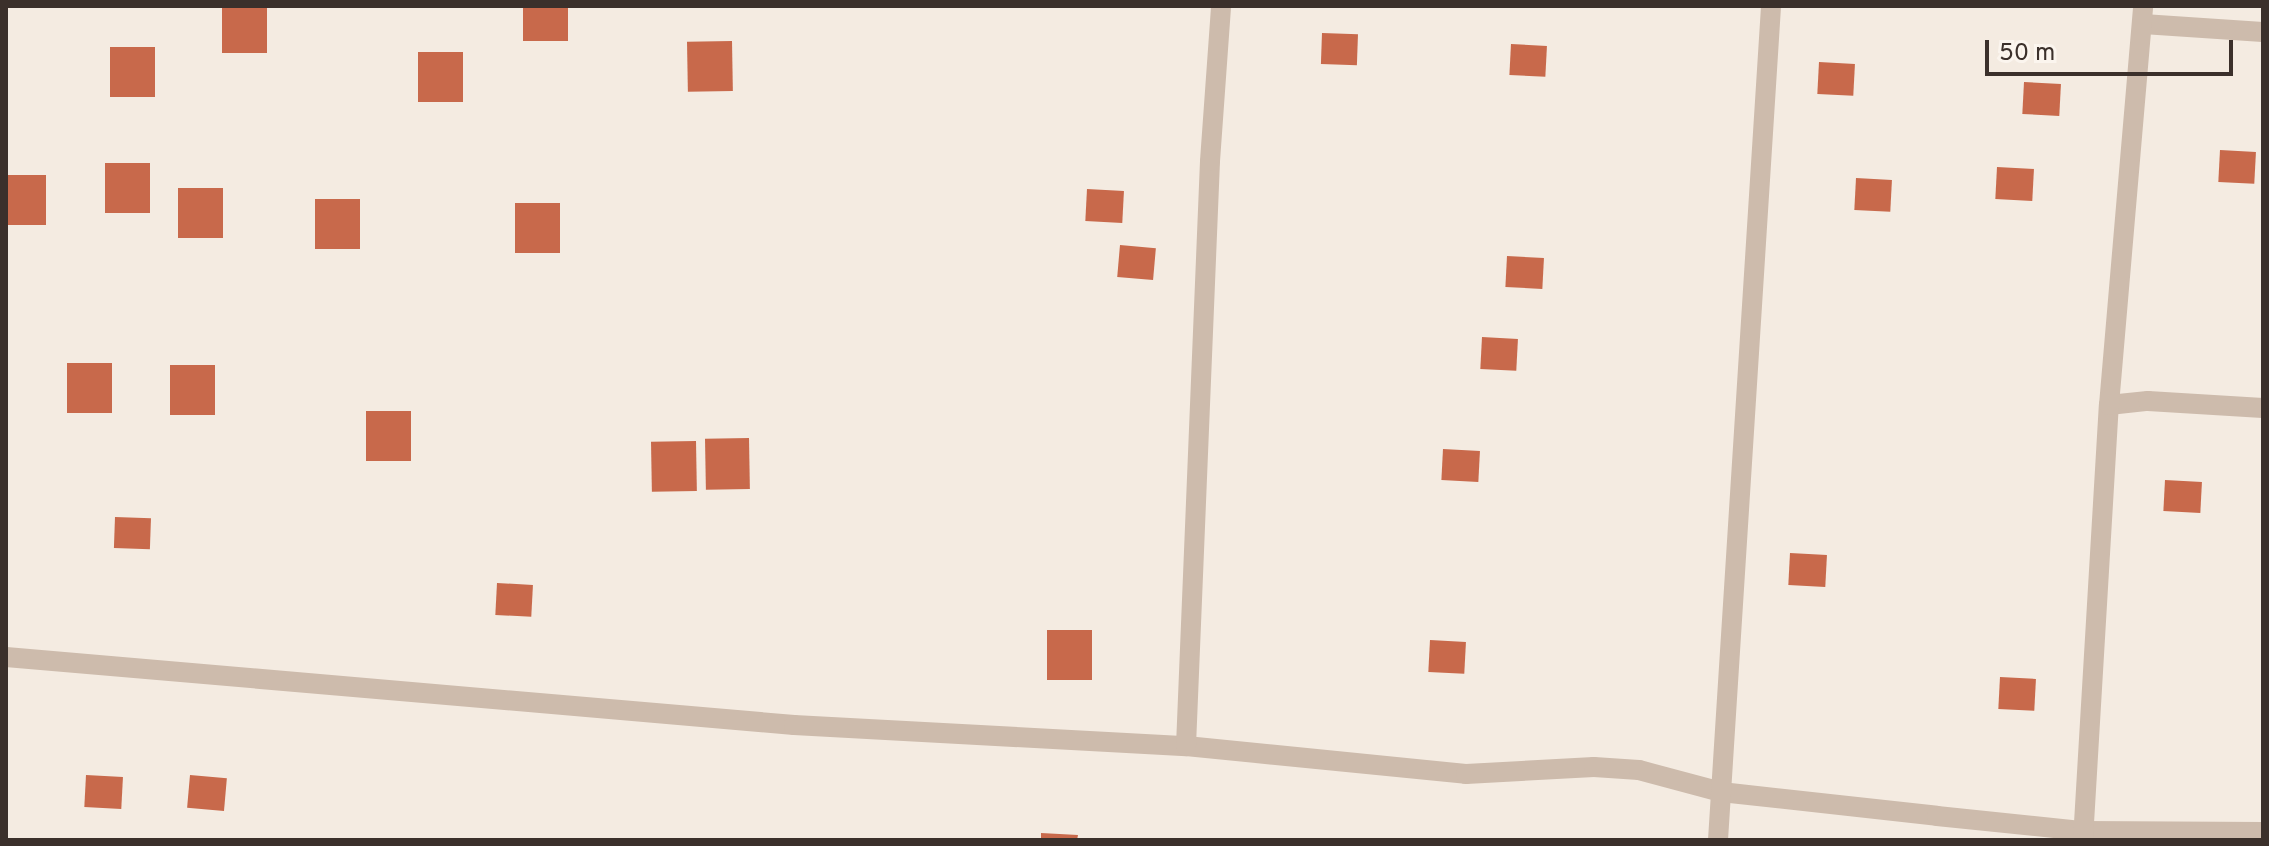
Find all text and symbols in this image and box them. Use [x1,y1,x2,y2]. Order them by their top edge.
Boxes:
scale bar [1989,24,2237,74]
text: 50 m [1999,39,2055,69]

